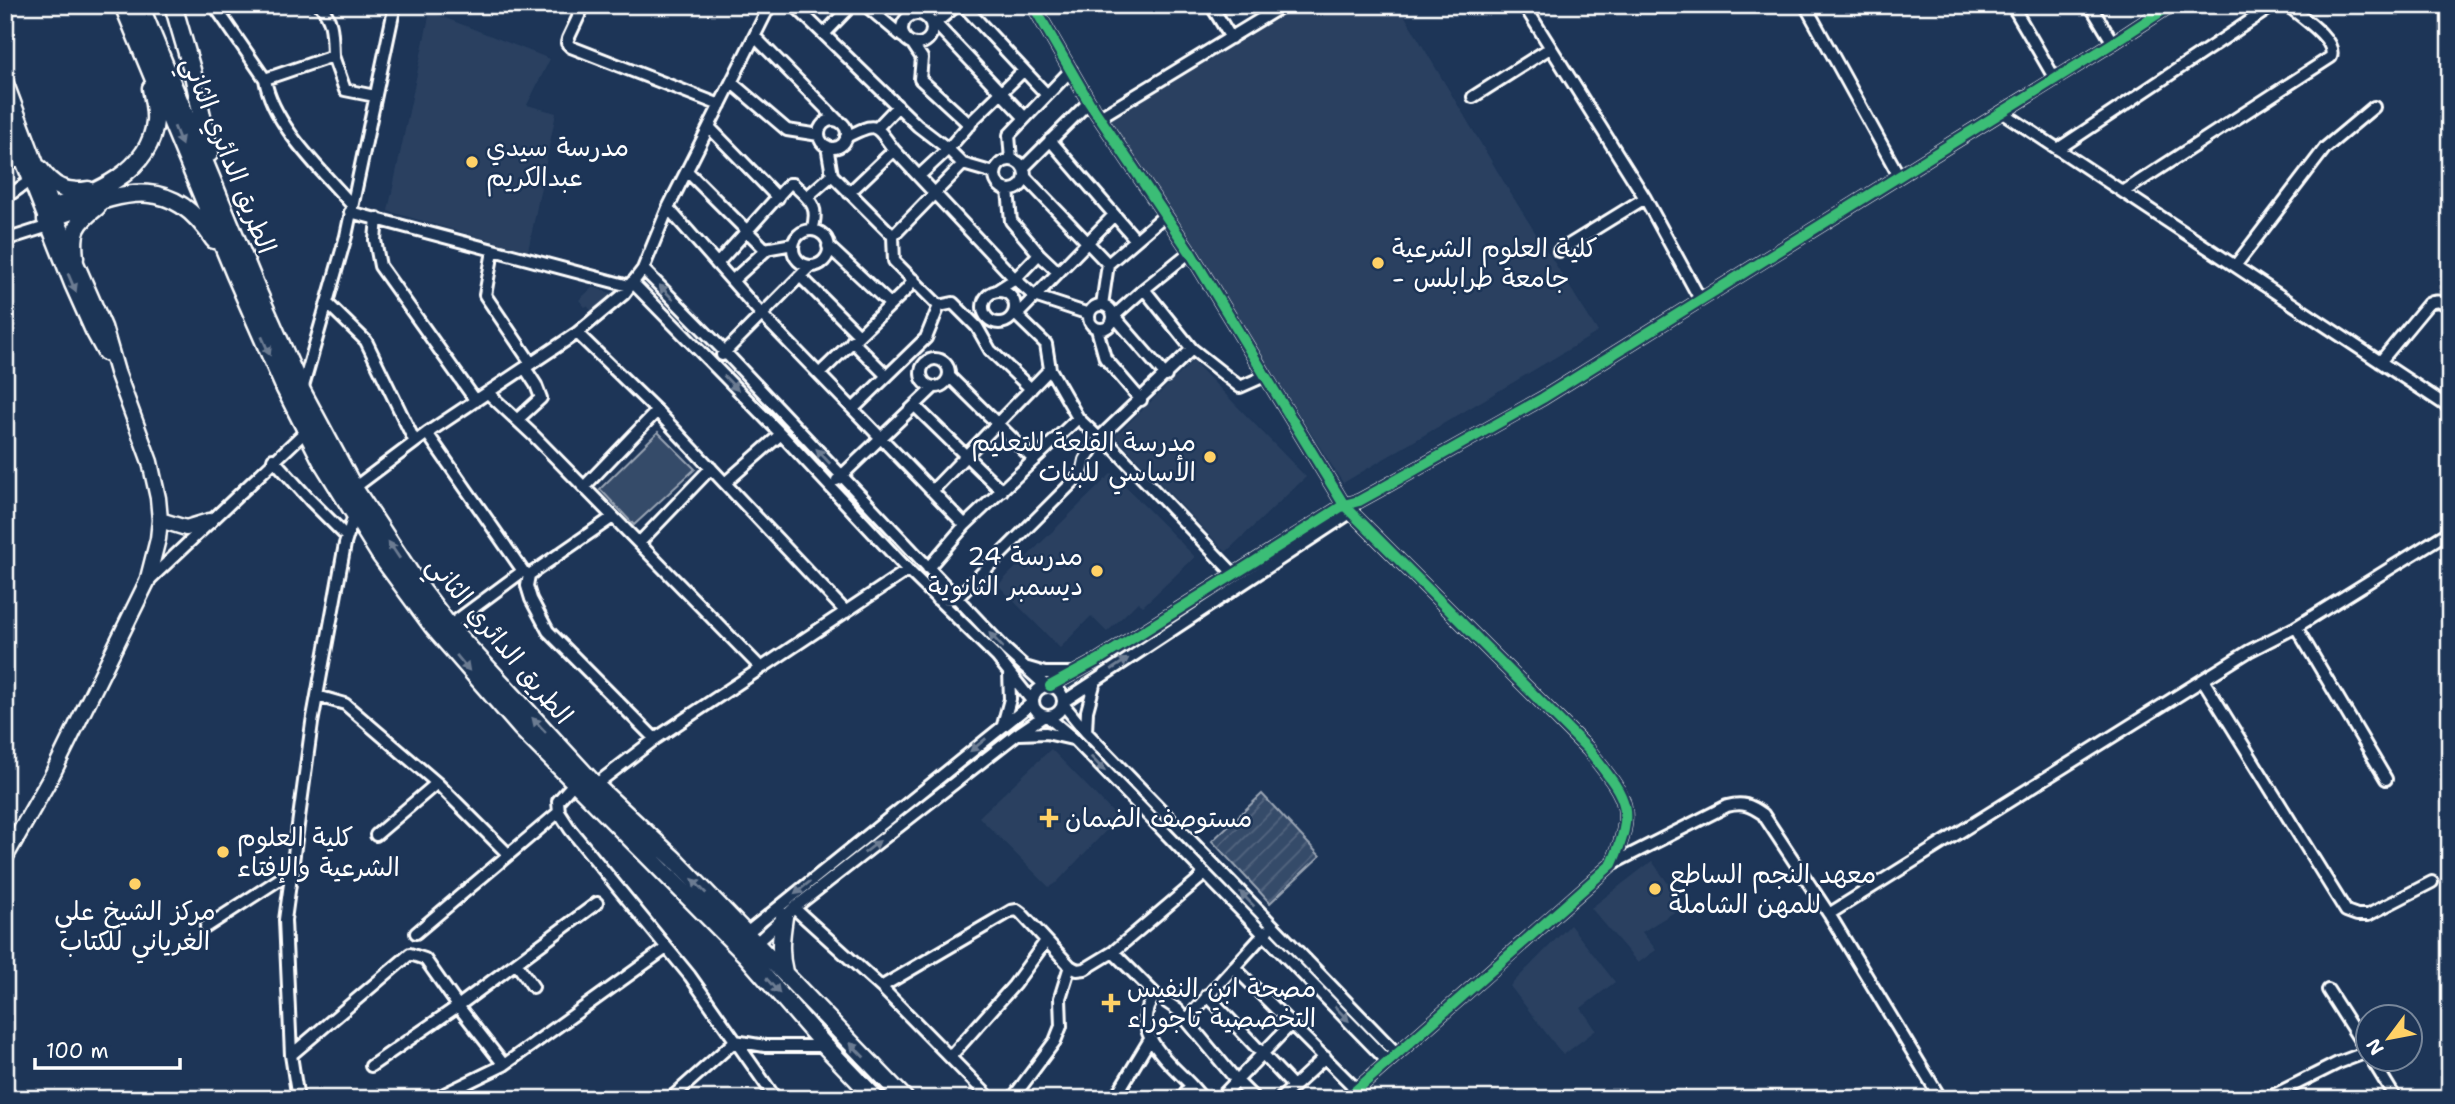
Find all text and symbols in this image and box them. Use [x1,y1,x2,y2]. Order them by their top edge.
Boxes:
street label: الطريق الدائري الثاني [168,51,285,261]
one-way arrow [172,126,183,147]
place label: مدرسة سيدي عبدالكريم [486,129,629,197]
marker: مدرسة سيدي عبدالكريم [464,154,480,170]
place label: كلية العلوم الشرعية - جامعة طرابلس [1392,230,1598,295]
marker: كلية العلوم الشرعية - جامعة طرابلس [1370,255,1386,271]
one-way arrow [67,273,78,294]
one-way arrow [658,284,674,301]
one-way arrow [260,336,272,356]
one-way arrow [722,374,738,391]
place label: مدرسة القلعة للتعليم الأساسي للبنات [971,424,1196,495]
one-way arrow [815,447,831,465]
marker: مدرسة القلعة للتعليم الأساسي للبنات [1202,449,1218,465]
place label: مدرسة 24 ديسمبر الثانوية [928,538,1083,603]
one-way arrow [387,541,401,559]
street label: الطريق الدائري الثاني [415,548,581,735]
marker: مدرسة 24 ديسمبر الثانوية [1089,563,1105,579]
one-way arrow [988,631,1004,649]
one-way arrow [455,654,470,671]
one-way arrow [1110,658,1130,671]
one-way arrow [531,716,547,734]
one-way arrow [970,737,987,752]
one-way arrow [1089,755,1106,772]
place label: مستوصف الضمان [1065,800,1252,835]
marker: مستوصف الضمان [1039,808,1059,828]
place label: كلية العلوم الشرعية والإفتاء [237,819,400,884]
one-way arrow [863,841,881,855]
marker: كلية العلوم الشرعية والإفتاء [215,844,231,860]
place label: معهد النجم الساطع للمهن الشاملة [1669,856,1876,921]
marker: مركز الشيخ علي الغرياني للكتاب [127,876,143,892]
one-way arrow [692,878,708,895]
one-way arrow [793,880,810,895]
marker: معهد النجم الساطع للمهن الشاملة [1647,881,1663,897]
one-way arrow [1240,891,1256,908]
place label: مركز الشيخ علي الغرياني للكتاب [54,893,216,964]
place label: مصحة ابن النفيس التخصصية تاجوراء [1127,970,1316,1035]
one-way arrow [765,977,781,995]
marker: مصحة ابن النفيس التخصصية تاجوراء [1101,993,1121,1013]
north arrow [2354,1002,2424,1072]
one-way arrow [1333,1006,1350,1023]
scale bar [35,1027,180,1071]
text: N [2360,1034,2390,1060]
text: 100 m [46,1037,109,1065]
one-way arrow [849,1041,866,1058]

